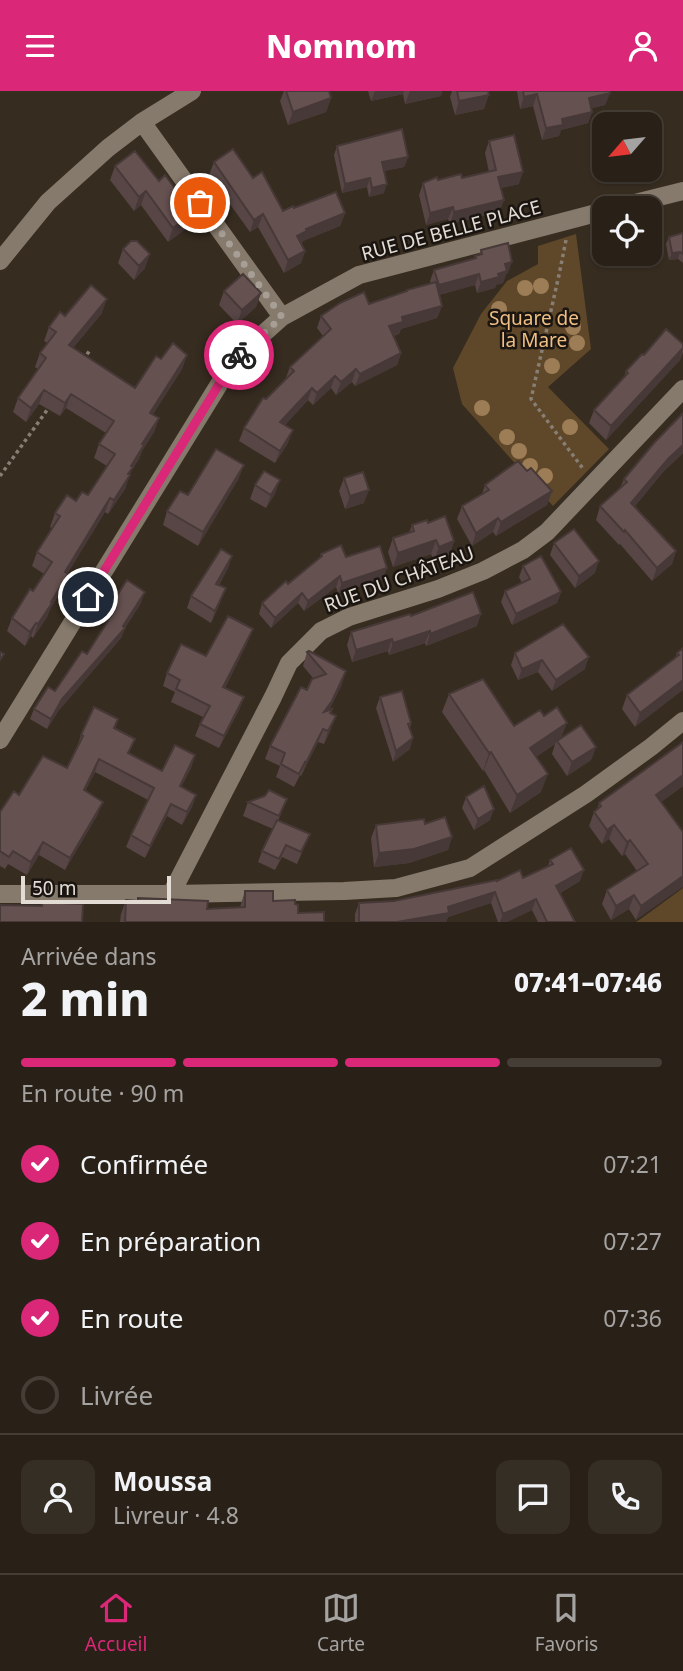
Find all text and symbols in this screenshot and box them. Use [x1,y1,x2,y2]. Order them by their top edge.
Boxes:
text: Nomnom [266,24,417,67]
icon: menu [21,27,59,65]
icon: person [624,27,662,65]
north arrow [592,112,662,182]
map controls [592,112,662,266]
pin [170,173,230,233]
icon: bag [181,184,219,222]
street label: RUE DE BELLE PLACE [358,194,544,266]
button: locate [592,196,662,266]
park label: Square de la Mare [489,305,579,353]
courier [204,320,274,390]
icon: bike [220,336,258,374]
street label: RUE DU CHÂTEAU [320,540,478,618]
pin [58,567,118,627]
icon: home [69,578,107,616]
scale bar [21,873,172,905]
text: 50 m [32,875,76,901]
text: Arrivée dans [21,940,157,972]
text: 07:41–07:46 [514,964,662,1000]
text: 2 min [21,967,150,1029]
text: En route · 90 m [21,1077,184,1109]
icon: check [21,1145,59,1183]
text: Confirmée [80,1146,208,1182]
text: 07:21 [603,1148,662,1180]
icon: check [21,1222,59,1260]
text: En préparation [80,1223,261,1259]
text: 07:27 [603,1225,662,1257]
icon: check [21,1299,59,1337]
text: En route [80,1300,183,1336]
text: 07:36 [603,1302,662,1334]
text: Livrée [80,1377,153,1413]
button: person [21,1460,95,1534]
button: chat [496,1460,570,1534]
button: phone [588,1460,662,1534]
text: Moussa [113,1463,212,1499]
text: Livreur · 4.8 [113,1499,239,1531]
tab: Accueil [85,1589,147,1657]
tab: Carte [317,1589,365,1657]
tab: Favoris [535,1589,598,1657]

